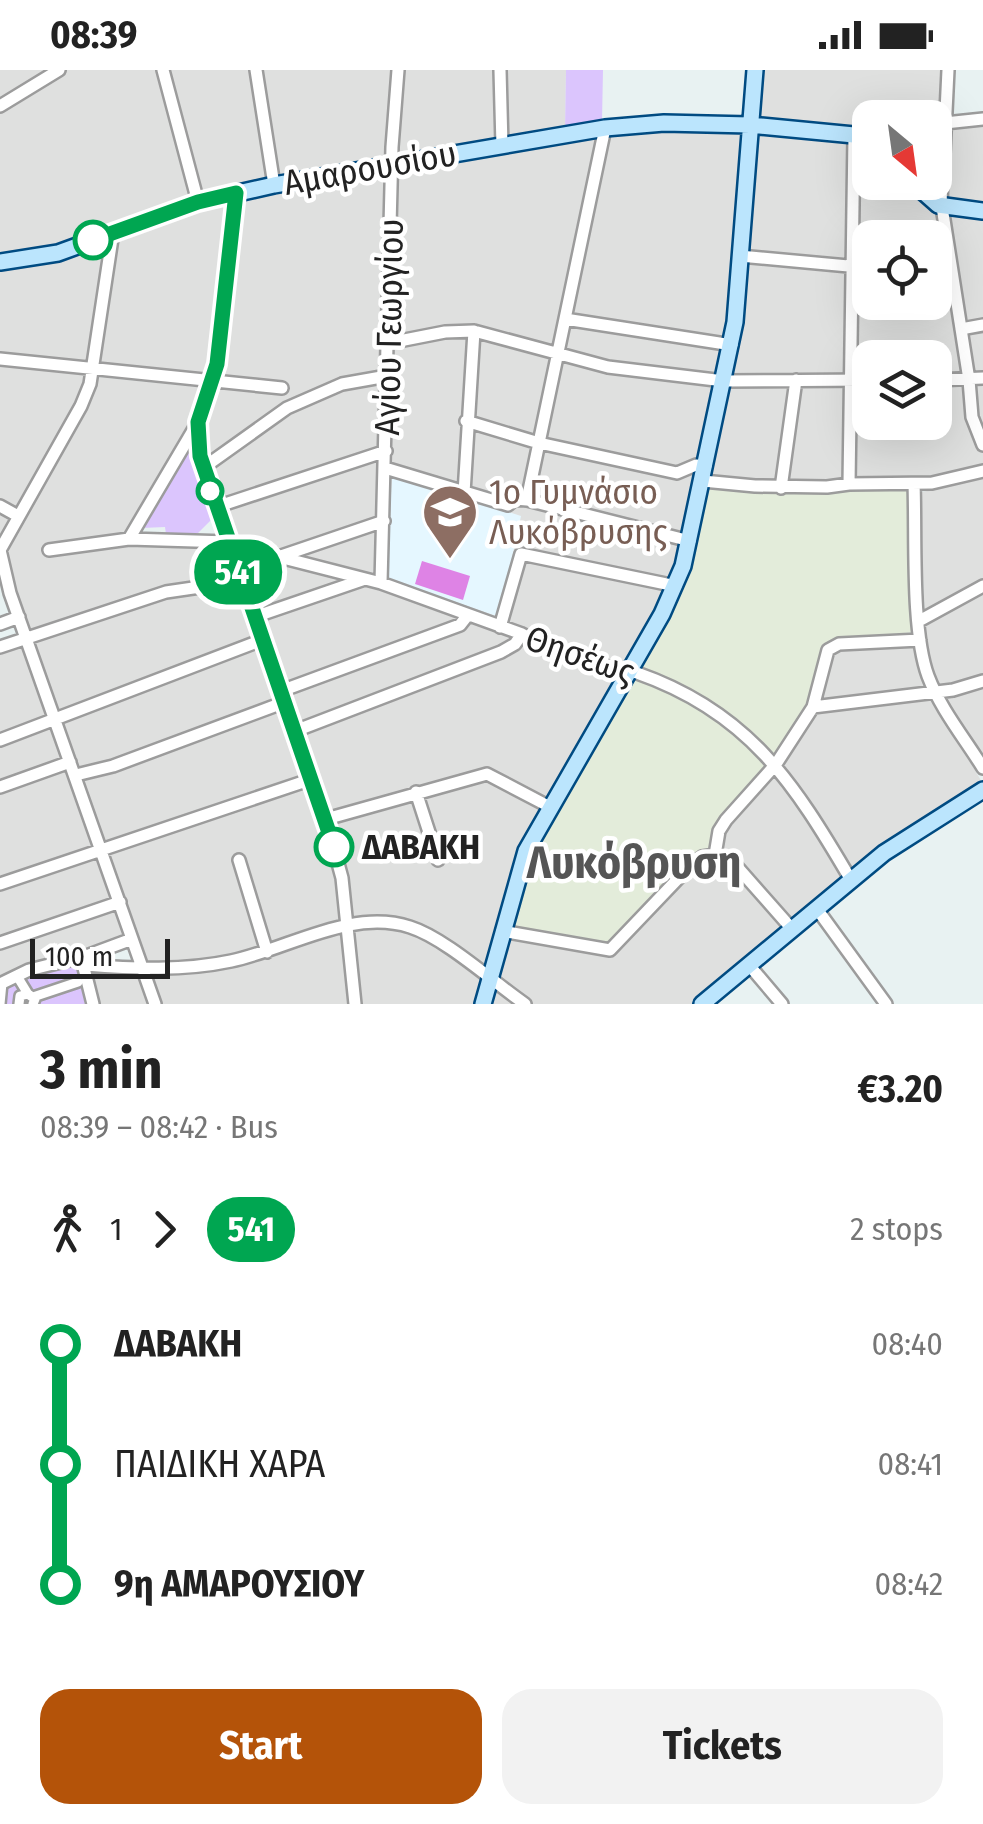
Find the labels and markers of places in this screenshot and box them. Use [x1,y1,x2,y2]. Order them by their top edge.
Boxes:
unlabelled marker [74,221,112,259]
place label: 1ο Γυμνάσιο Λυκόβρυσης [489,471,668,553]
unlabelled marker [197,478,223,504]
school or university icon: 1ο Γυμνάσιο Λυκόβρυσης [420,482,480,561]
place label: ΔΑΒΑΚΗ [361,826,480,868]
marker: ΔΑΒΑΚΗ [315,828,353,866]

